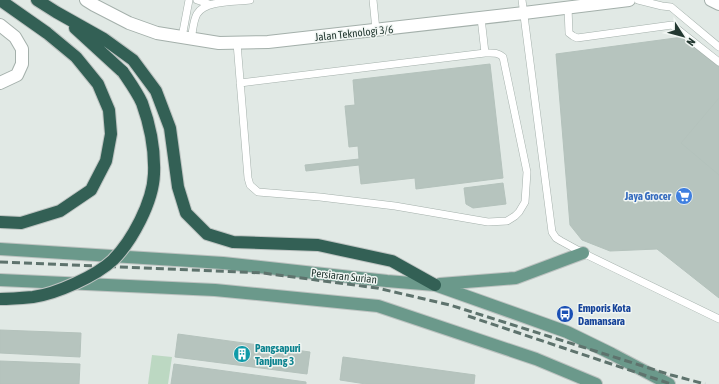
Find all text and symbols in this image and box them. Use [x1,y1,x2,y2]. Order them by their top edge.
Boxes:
north arrow [663,16,703,56]
street label: Jalan Teknologi 3/6 [314,23,394,43]
text: N [684,36,698,48]
supermarket icon: Jaya Grocer [674,186,694,206]
place label: Jaya Grocer [624,190,672,202]
street label: Persiaran Surian [310,267,378,285]
place label: Emporis Kota Damansara [578,302,631,327]
bus stop icon: Emporis Kota Damansara [555,304,575,324]
place label: Pangsapuri Tanjung 3 [255,342,301,367]
building icon: Pangsapuri Tanjung 3 [232,344,252,364]

